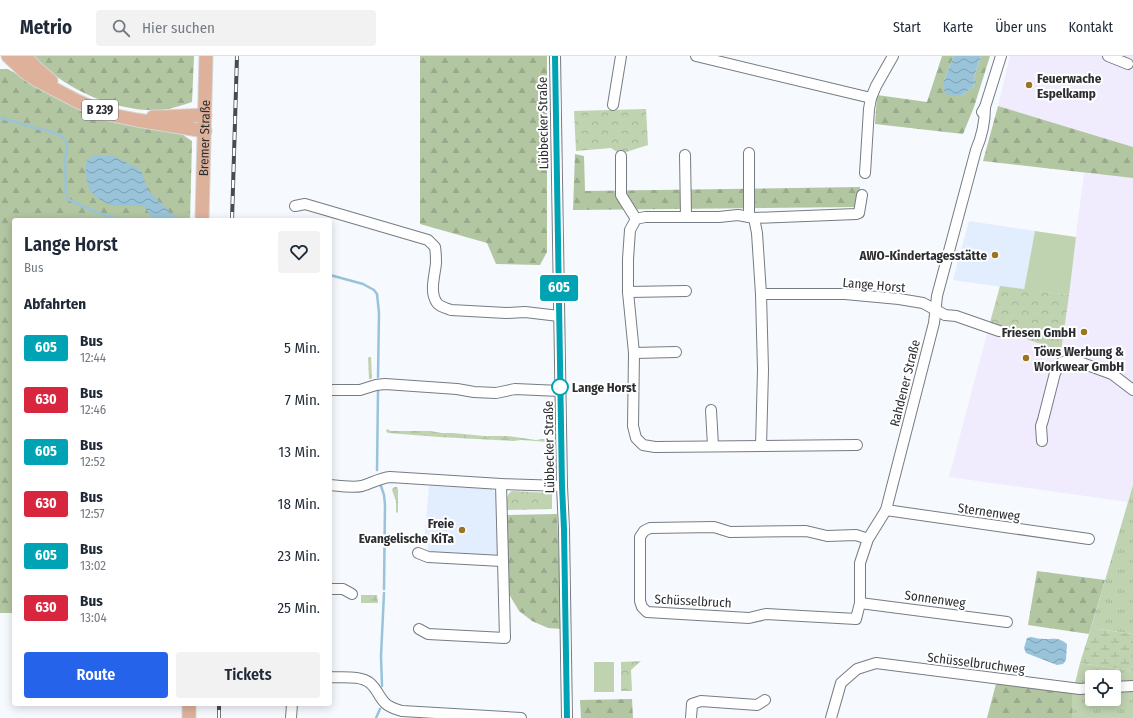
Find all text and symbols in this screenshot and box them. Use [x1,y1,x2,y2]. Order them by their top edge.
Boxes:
search box [96,10,376,46]
text: Metrio [20,16,72,39]
icon: search [110,17,132,39]
text: Hier suchen [142,19,215,37]
text: Start [893,19,921,36]
text: Karte [943,19,973,36]
text: Über uns [995,19,1047,36]
text: Kontakt [1069,19,1113,36]
place label: Feuerwache Espelkamp [1037,71,1102,101]
street label: Lübbecker Straße [535,77,551,169]
marker: Feuerwache Espelkamp [1024,80,1034,90]
road number: B 239 [82,100,118,120]
street label: Bremer Straße [196,100,212,176]
button: heart [278,231,320,273]
text: Lange Horst [24,233,118,256]
place label: AWO-Kindertagesstätte [858,248,987,263]
marker: AWO-Kindertagesstätte [990,250,1000,260]
text: Bus [24,260,43,275]
line badge: 605 [536,275,582,301]
street label: Lange Horst [842,275,907,295]
text: 605 [548,279,570,296]
text: Abfahrten [24,295,86,313]
place label: Friesen GmbH [1002,325,1076,340]
marker: Friesen GmbH [1079,327,1089,337]
text: Bus [80,332,103,350]
street label: Rahdener Straße [887,338,923,428]
text: 605 [35,339,57,356]
text: 5 Min. [284,339,320,357]
place label: Töws Werbung & Workwear GmbH [1034,344,1124,374]
text: 12:44 [80,350,106,365]
marker: Töws Werbung & Workwear GmbH [1021,353,1031,363]
marker: Lange Horst [551,378,569,396]
place label: Lange Horst [572,380,637,395]
text: Bus [80,384,103,402]
text: 630 [35,391,57,408]
text: 7 Min. [285,391,320,409]
street label: Lübbecker Straße [541,401,557,493]
text: 12:46 [80,402,106,417]
text: Bus [80,436,103,454]
text: 605 [35,443,57,460]
text: 13 Min. [278,443,320,461]
text: 12:52 [80,454,105,469]
text: Bus [80,488,103,506]
text: 630 [35,495,57,512]
text: 18 Min. [278,495,320,513]
street label: Sternenweg [957,500,1022,524]
text: 12:57 [80,506,105,521]
place label: Freie Evangelische KiTa [359,516,455,546]
marker: Freie Evangelische KiTa [457,525,467,535]
text: Bus [80,540,103,558]
text: 605 [35,547,57,564]
text: 23 Min. [278,547,320,565]
text: 13:02 [80,558,106,573]
street label: Sonnenweg [904,587,967,611]
street label: Schüsselbruch [654,591,732,611]
text: Bus [80,592,103,610]
text: 630 [35,599,57,616]
text: 25 Min. [277,599,320,617]
text: 13:04 [80,610,107,625]
street label: Schüsselbruchweg [926,650,1027,677]
button: Route [24,652,168,698]
button: Tickets [176,652,320,698]
map controls [1085,670,1121,706]
button: locate [1085,670,1121,706]

